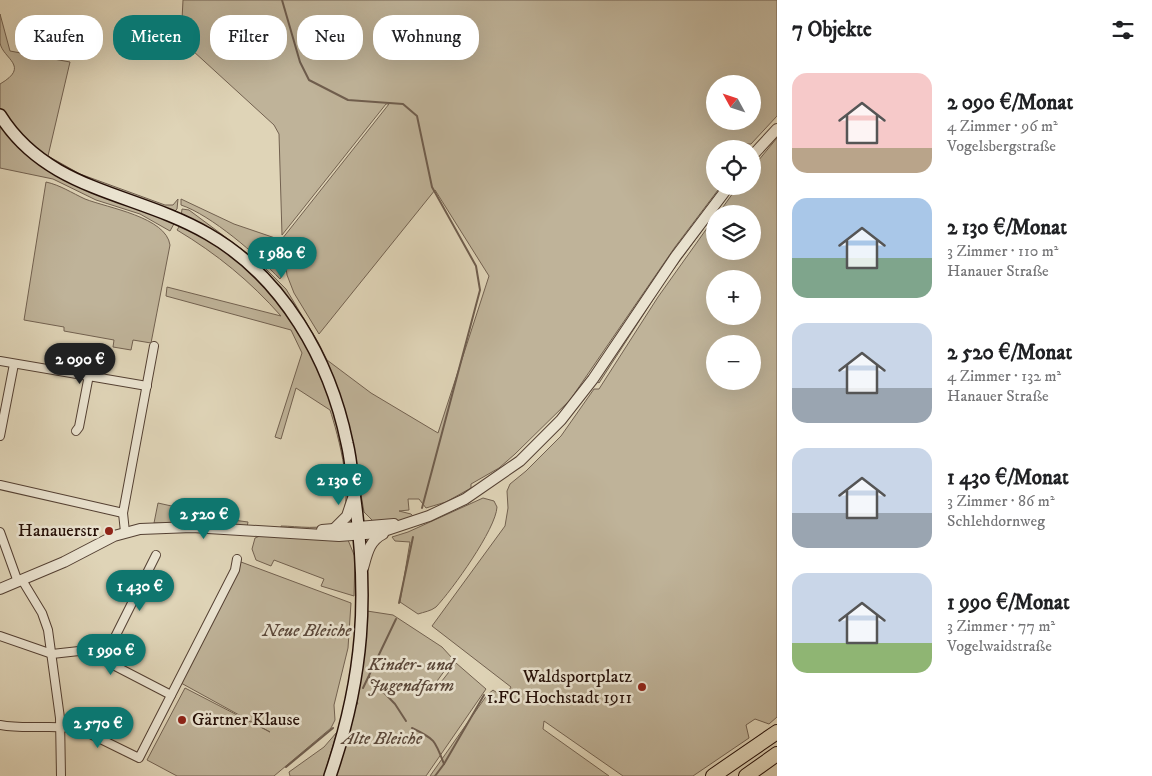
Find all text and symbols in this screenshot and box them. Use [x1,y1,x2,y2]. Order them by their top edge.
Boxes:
chip: Kaufen [15,15,103,60]
chip: Mieten [113,15,200,60]
chip: Filter [210,15,287,60]
chip: Neu [297,15,363,60]
chip: Wohnung [373,15,479,60]
icon: filters [1109,16,1137,44]
text: 7 Objekte [792,17,872,43]
north arrow [706,75,761,130]
map controls [706,75,761,390]
text: 2 090 €/Monat [947,90,1073,116]
icon: home [832,93,892,153]
text: 4 Zimmer · 96 m² [947,116,1058,136]
text: Vogelsbergstraße [947,136,1056,156]
button: locate [706,140,761,195]
button: layers [706,205,761,260]
text: 2 130 €/Monat [947,215,1067,241]
icon: home [832,218,892,278]
pin: 1 980 € [236,236,328,279]
text: 3 Zimmer · 110 m² [947,241,1059,261]
text: 1 980 € [259,243,305,263]
text: Hanauer Straße [947,261,1049,281]
button: + [706,270,761,325]
button: − [706,335,761,390]
text: 2 520 €/Monat [947,340,1072,366]
pin: 2 090 € [34,342,126,385]
icon: home [832,343,892,403]
text: 2 090 € [55,349,105,369]
text: 4 Zimmer · 132 m² [947,366,1061,386]
text: Hanauer Straße [947,386,1049,406]
pin: 2 130 € [293,464,385,506]
text: 1 430 €/Monat [947,465,1069,491]
icon: home [832,468,892,528]
text: 2 130 € [317,470,361,490]
text: 3 Zimmer · 86 m² [947,491,1055,511]
pin: 2 520 € [158,498,250,540]
text: 2 520 € [180,504,228,524]
text: Schlehdornweg [947,511,1045,531]
place label: Hanauerstr [18,520,99,542]
marker: Hanauerstr [103,525,115,537]
pin: 1 430 € [94,570,186,612]
text: 1 430 € [117,576,163,596]
text: 1 990 €/Monat [947,590,1070,616]
icon: home [832,593,892,653]
text: 3 Zimmer · 77 m² [947,616,1055,636]
park label: Neue Bleiche [262,620,352,642]
pin: 1 990 € [65,634,157,676]
text: Vogelwaidstraße [947,636,1052,656]
text: 1 990 € [88,640,134,660]
park label: Kinder- und Jugendfarm [367,654,456,697]
place label: Waldsportplatz 1.FC Hochstadt 1911 [487,666,632,709]
marker: Waldsportplatz 1.FC Hochstadt 1911 [636,681,648,693]
pin: 2 570 € [52,706,144,749]
place label: Gärtner Klause [192,709,300,731]
text: 2 570 € [73,713,123,733]
marker: Gärtner Klause [176,714,188,726]
park label: Alte Bleiche [340,728,423,750]

